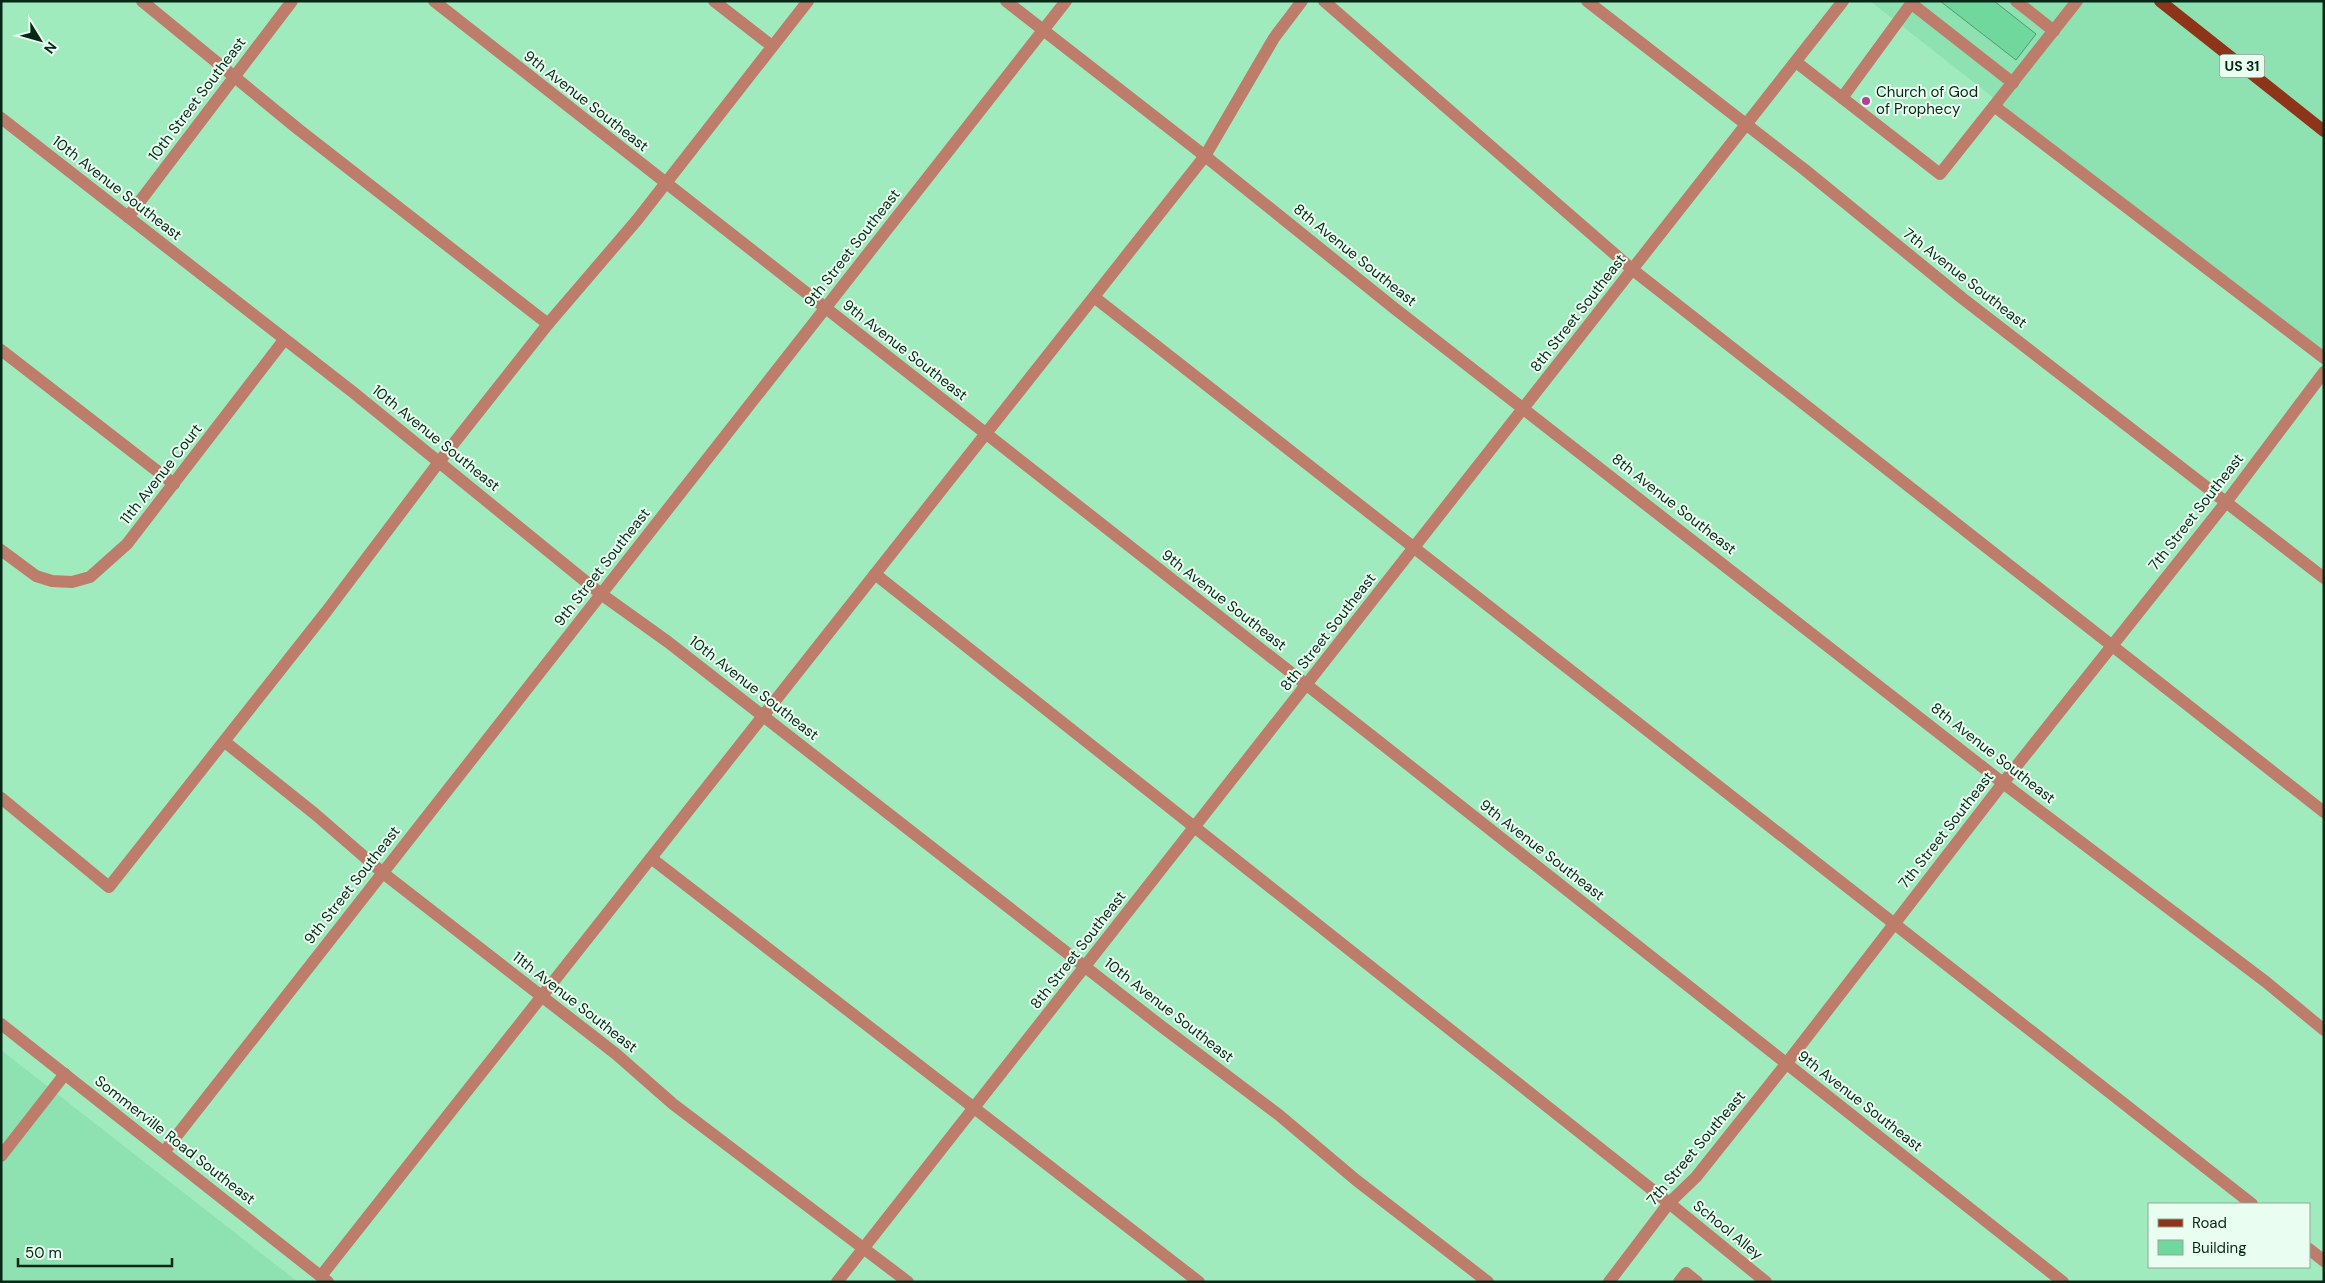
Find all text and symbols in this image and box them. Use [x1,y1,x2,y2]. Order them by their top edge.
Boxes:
north arrow [15,15,65,65]
street label: 10th Street Southeast [144,33,250,165]
text: N [40,38,61,57]
street label: 9th Avenue Southeast [519,46,653,156]
road number: US 31 [2220,54,2264,78]
place label: Church of God of Prophecy [1876,82,1978,119]
marker: Church of God of Prophecy [1860,95,1872,107]
street label: 10th Avenue Southeast [48,131,186,245]
street label: 9th Street Southeast [800,185,905,311]
street label: 8th Avenue Southeast [1289,199,1421,311]
street label: 7th Avenue Southeast [1899,223,2031,333]
street label: 8th Street Southeast [1526,250,1630,376]
street label: 9th Avenue Southeast [838,295,972,405]
street label: 10th Avenue Southeast [368,380,504,496]
street label: 11th Avenue Court [115,419,207,528]
street label: 8th Avenue Southeast [1608,449,1741,559]
street label: 7th Street Southeast [2144,449,2248,575]
street label: 9th Street Southeast [550,504,655,630]
street label: 9th Avenue Southeast [1157,545,1291,655]
street label: 8th Street Southeast [1276,569,1380,695]
street label: 10th Avenue Southeast [685,631,823,745]
street label: 8th Avenue Southeast [1927,698,2060,808]
street label: 7th Street Southeast [1894,767,1998,893]
street label: 9th Avenue Southeast [1475,795,1609,905]
street label: 9th Street Southeast [300,822,405,948]
street label: 8th Street Southeast [1026,887,1130,1013]
street label: 11th Avenue Southeast [508,947,642,1057]
street label: 10th Avenue Southeast [1100,953,1238,1067]
street label: 9th Avenue Southeast [1793,1046,1927,1156]
street label: Sommerville Road Southeast [91,1071,259,1209]
street label: 7th Street Southeast [1642,1087,1750,1209]
street label: School Alley [1689,1196,1768,1265]
legend [2148,1203,2310,1268]
text: Road [2192,1213,2227,1233]
scale bar [18,1236,171,1268]
text: Building [2192,1238,2247,1258]
text: 50 m [25,1243,62,1263]

